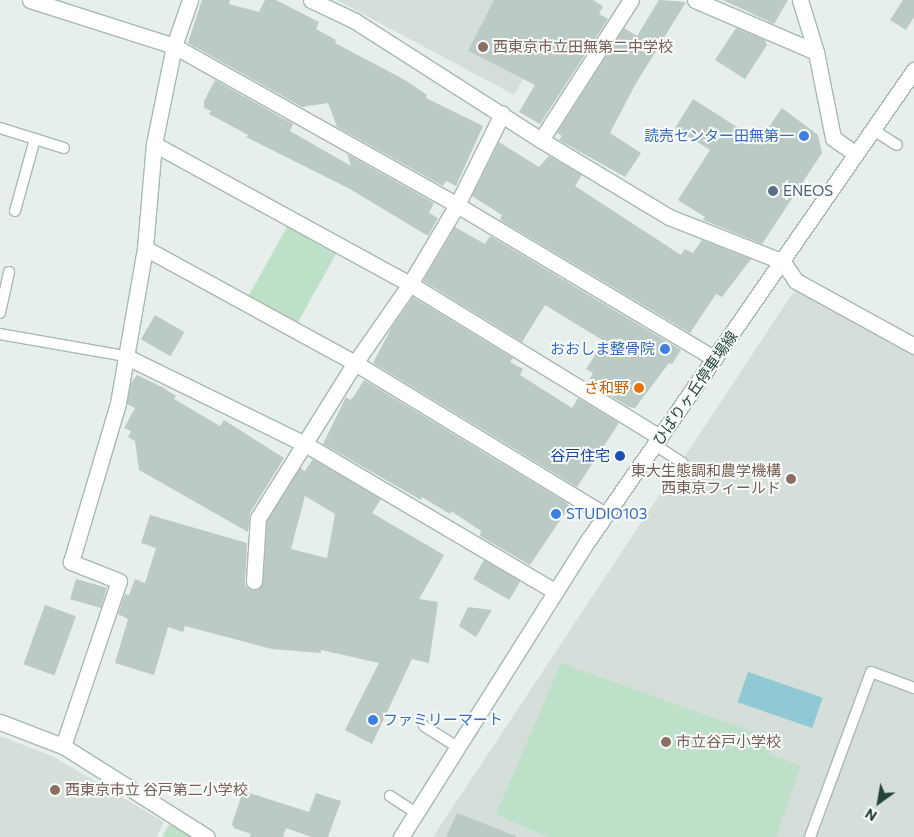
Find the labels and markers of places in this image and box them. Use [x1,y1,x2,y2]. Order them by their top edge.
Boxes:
place label: 西東京市立田無第二中学校 [493,38,673,56]
marker: 西東京市立田無第二中学校 [477,41,489,53]
place label: 読売センター田無第一 [644,127,794,145]
marker: 読売センター田無第一 [798,130,810,142]
place label: ENEOS [783,182,833,200]
marker: ENEOS [767,185,779,197]
place label: おおしま整骨院 [550,340,655,358]
marker: おおしま整骨院 [659,343,671,355]
place label: さ和野 [584,379,629,397]
marker: さ和野 [633,382,645,394]
place label: 谷戸住宅 [550,447,610,465]
marker: 谷戸住宅 [614,450,626,462]
place label: 東大生態調和農学機構 西東京フィールド [631,461,781,496]
marker: 東大生態調和農学機構 西東京フィールド [785,473,797,485]
place label: STUDIO103 [566,505,647,523]
marker: STUDIO103 [550,508,562,520]
place label: ファミリーマート [383,711,503,729]
marker: ファミリーマート [367,714,379,726]
place label: 市立谷戸小学校 [676,733,781,751]
marker: 市立谷戸小学校 [660,736,672,748]
place label: 西東京市立 谷戸第二小学校 [65,781,248,799]
marker: 西東京市立 谷戸第二小学校 [49,784,61,796]

